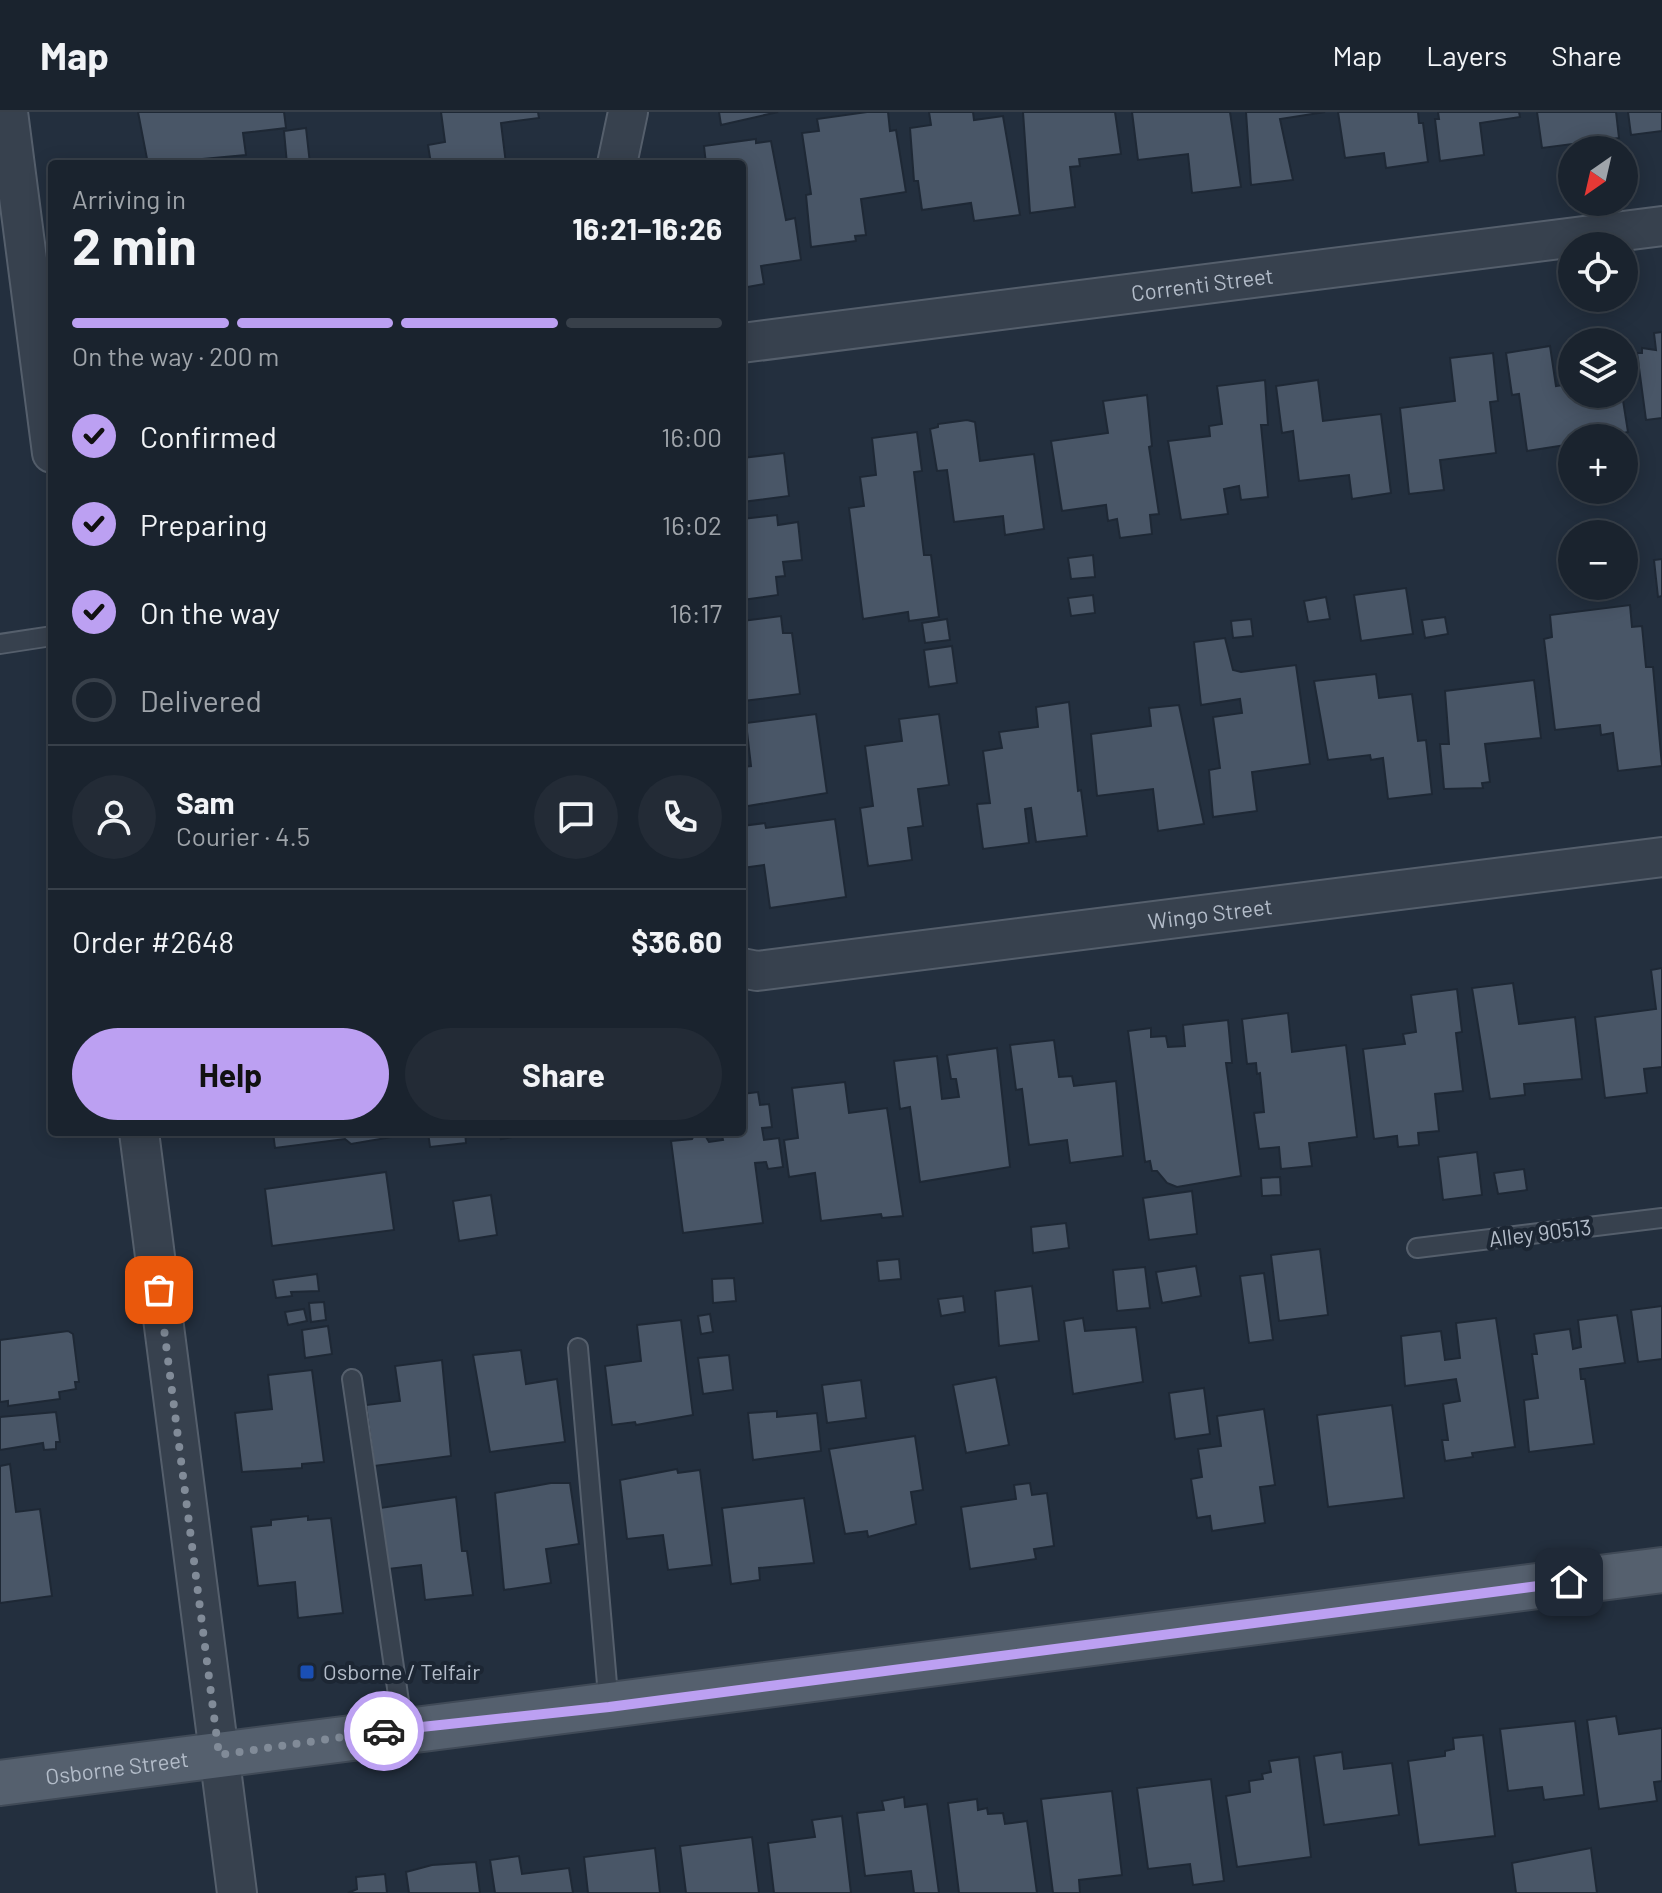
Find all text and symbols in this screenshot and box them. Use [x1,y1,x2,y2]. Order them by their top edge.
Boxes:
text: Map [40,32,109,78]
text: Map [1332,38,1382,72]
text: Layers [1426,38,1507,72]
text: Share [1551,38,1622,72]
north arrow [1558,136,1638,216]
map controls [1558,136,1638,600]
text: Arriving in [72,183,186,214]
text: 16:21–16:26 [572,210,722,246]
text: 2 min [72,213,197,275]
button: locate [1558,232,1638,312]
street label: Correnti Street [1130,262,1275,305]
button: layers [1558,328,1638,408]
text: On the way · 200 m [72,340,279,371]
icon: check [72,414,116,458]
text: Confirmed [140,418,277,454]
text: 16:00 [661,421,722,452]
button: + [1558,424,1638,504]
icon: check [72,502,116,546]
text: Preparing [140,506,267,542]
text: 16:02 [662,509,722,540]
button: − [1558,520,1638,600]
icon: check [72,590,116,634]
text: On the way [140,594,280,630]
text: 16:17 [669,597,722,628]
text: Delivered [140,682,262,718]
button: person [72,775,156,859]
button: chat [534,775,618,859]
button: phone [638,775,722,859]
text: Sam [176,784,235,820]
text: Courier · 4.5 [176,820,310,851]
street label: Wingo Street [1146,892,1274,934]
text: Order #2648 [72,923,234,959]
text: $36.60 [631,923,722,959]
button: Help [72,1028,389,1120]
button: Share [405,1028,722,1120]
street label: Alley 90513 [1487,1213,1593,1251]
pin [125,1256,193,1324]
icon: bag [137,1268,181,1312]
pin [1535,1548,1603,1616]
icon: home [1547,1560,1591,1604]
place label: Osborne / Telfair [323,1658,480,1684]
marker: Osborne / Telfair [298,1663,316,1681]
courier [344,1691,424,1771]
icon: car [362,1709,406,1753]
street label: Osborne Street [44,1745,190,1789]

